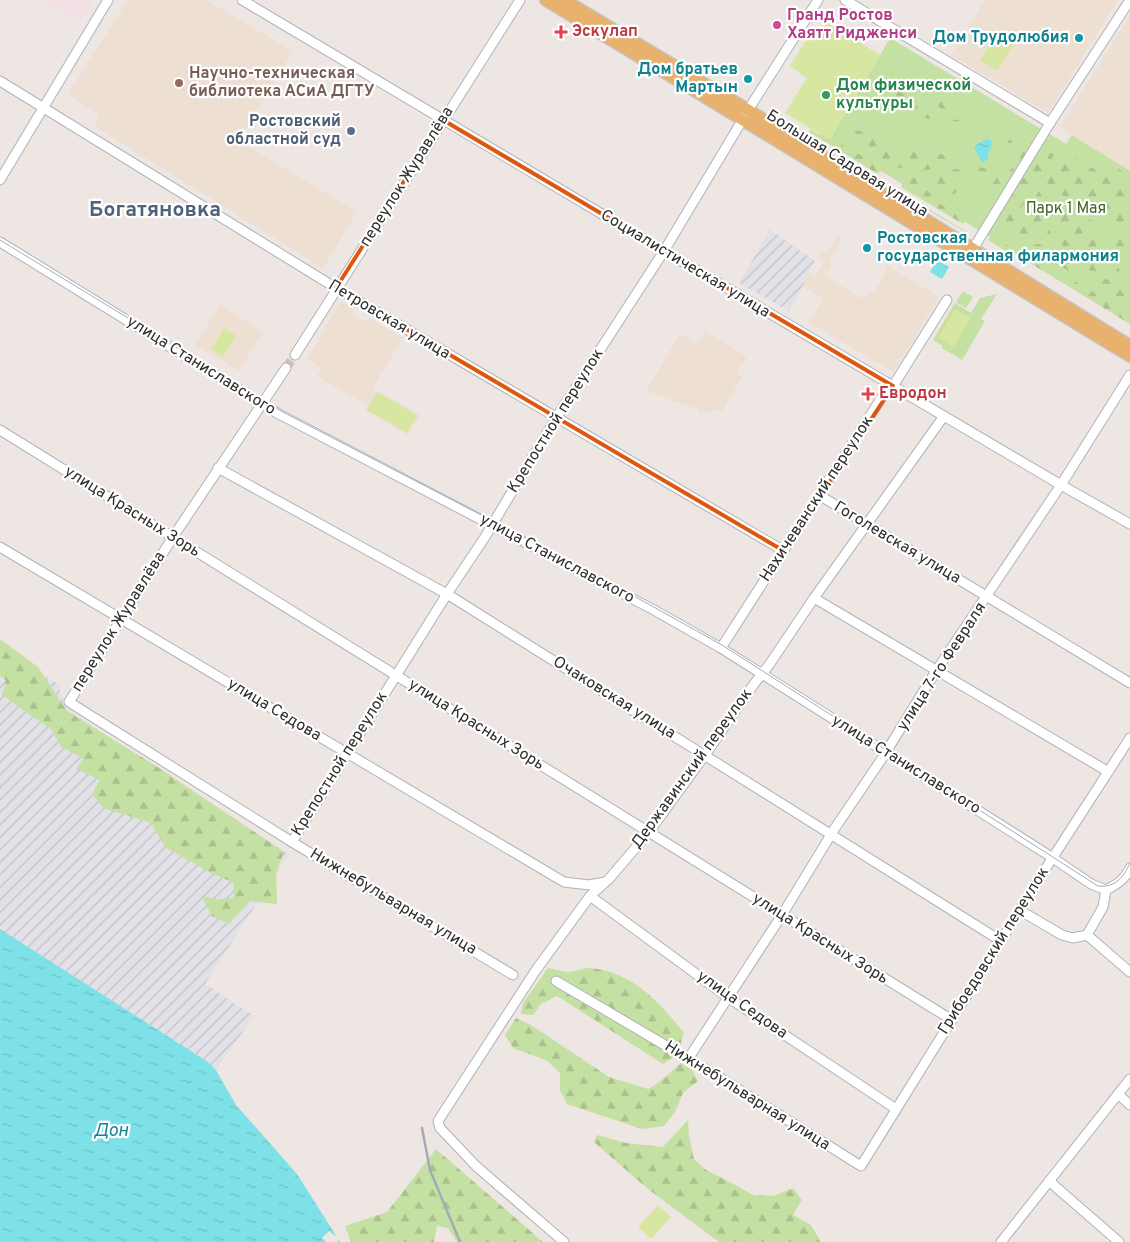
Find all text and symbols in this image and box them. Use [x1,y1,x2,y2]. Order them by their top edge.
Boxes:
place label: Гранд Ростов Хаятт Ридженси [787,6,917,44]
marker: Гранд Ростов Хаятт Ридженси [771,19,783,31]
place label: Эскулап [572,22,638,42]
marker: Эскулап [554,25,568,39]
place label: Дом Трудолюбия [933,28,1069,48]
marker: Дом Трудолюбия [1073,32,1085,44]
place label: Дом братьев Мартын [638,60,738,98]
place label: Научно-техническая библиотека АСиА ДГТУ [189,64,375,102]
marker: Дом братьев Мартын [742,73,754,85]
place label: Дом физической культуры [836,76,971,114]
marker: Научно-техническая библиотека АСиА ДГТУ [173,77,185,89]
marker: Дом физической культуры [820,89,832,101]
street label: переулок Журавлёва [356,103,458,251]
street label: Большая Садовая улица [762,106,932,222]
place label: Ростовский областной суд [226,112,341,150]
marker: Ростовский областной суд [345,125,357,137]
district label: Богатяновка [89,197,221,224]
park label: Парк 1 Мая [1026,199,1106,219]
street label: Социалистическая улица [597,205,773,323]
place label: Ростовская государственная филармония [877,229,1119,267]
marker: Ростовская государственная филармония [861,242,873,254]
street label: Петровская улица [324,276,454,364]
street label: улица Станиславского [123,312,279,420]
street label: Крепостной переулок [503,345,609,497]
place label: Евродон [879,384,947,404]
marker: Евродон [861,387,875,401]
street label: Нахичеванский переулок [756,412,878,586]
street label: улица Красных Зорь [60,462,204,562]
street label: Гоголевская улица [830,497,964,589]
street label: улица Станиславского [476,510,638,608]
street label: переулок Журавлёва [68,548,170,696]
street label: улица 7-го Февраля [893,599,991,735]
street label: Очаковская улица [549,652,679,744]
street label: улица Седова [223,674,325,746]
street label: улица Красных Зорь [404,675,548,775]
street label: Державинский переулок [627,685,757,853]
street label: Крепостной переулок [287,688,393,840]
street label: улица Станиславского [828,711,984,819]
street label: Нижнебульварная улица [306,844,480,960]
street label: Грибоедовский переулок [934,863,1054,1039]
street label: улица Красных Зорь [748,889,892,989]
street label: улица Седова [693,966,791,1044]
street label: Нижнебульварная улица [661,1037,833,1155]
water label: Дон [94,1120,129,1143]

